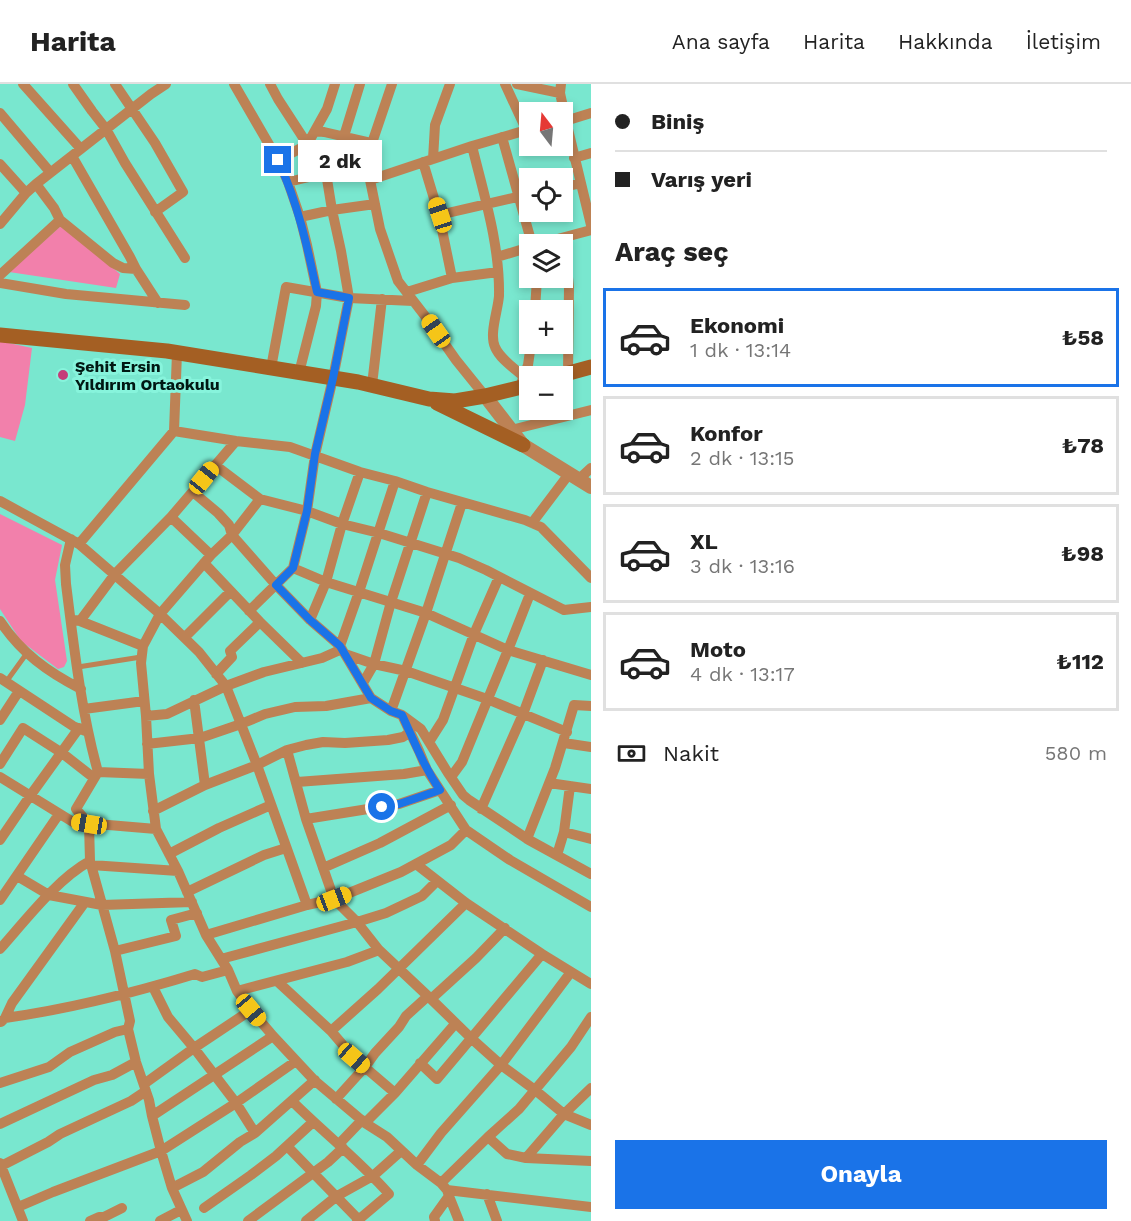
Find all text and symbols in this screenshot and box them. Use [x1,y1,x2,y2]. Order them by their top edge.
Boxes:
text: Harita [30,25,116,58]
text: Ana sayfa [672,29,770,54]
text: Harita [803,29,865,54]
text: Hakkında [898,29,993,54]
text: İletişim [1026,29,1101,54]
north arrow [519,102,573,156]
map controls [519,102,573,420]
text: Biniş [651,109,704,134]
callout: 2 dk [299,139,383,181]
route end [264,146,291,173]
text: 2 dk [319,149,361,173]
text: Varış yeri [651,167,752,192]
button: locate [519,168,573,222]
car [426,195,454,235]
button: layers [519,234,573,288]
text: Araç seç [615,236,729,268]
button: + [519,300,573,354]
car [418,311,454,351]
icon: car [618,311,672,365]
text: Ekonomi [690,313,784,338]
text: ₺58 [1062,325,1104,350]
text: 1 dk · 13:14 [690,338,791,362]
place label: Şehit Ersin Yıldırım Ortaokulu [75,357,220,394]
button: − [519,366,573,420]
marker: Şehit Ersin Yıldırım Ortaokulu [56,368,70,382]
icon: car [618,419,672,473]
text: Konfor [690,421,763,446]
text: ₺78 [1062,433,1104,458]
text: 2 dk · 13:15 [690,446,795,470]
car [186,458,222,498]
icon: car [618,527,672,581]
text: XL [690,529,718,554]
text: ₺98 [1061,541,1104,566]
text: 3 dk · 13:16 [690,554,795,578]
icon: car [618,635,672,689]
text: Moto [690,637,746,662]
text: ₺112 [1056,649,1104,674]
text: 4 dk · 13:17 [690,662,795,686]
icon: cash [615,737,648,770]
text: Nakit [663,741,719,766]
text: 580 m [1045,741,1107,765]
route start [368,793,395,820]
car [70,812,108,836]
car [314,884,354,914]
car [233,990,269,1030]
car [335,1039,373,1077]
button: Onayla [615,1140,1107,1209]

